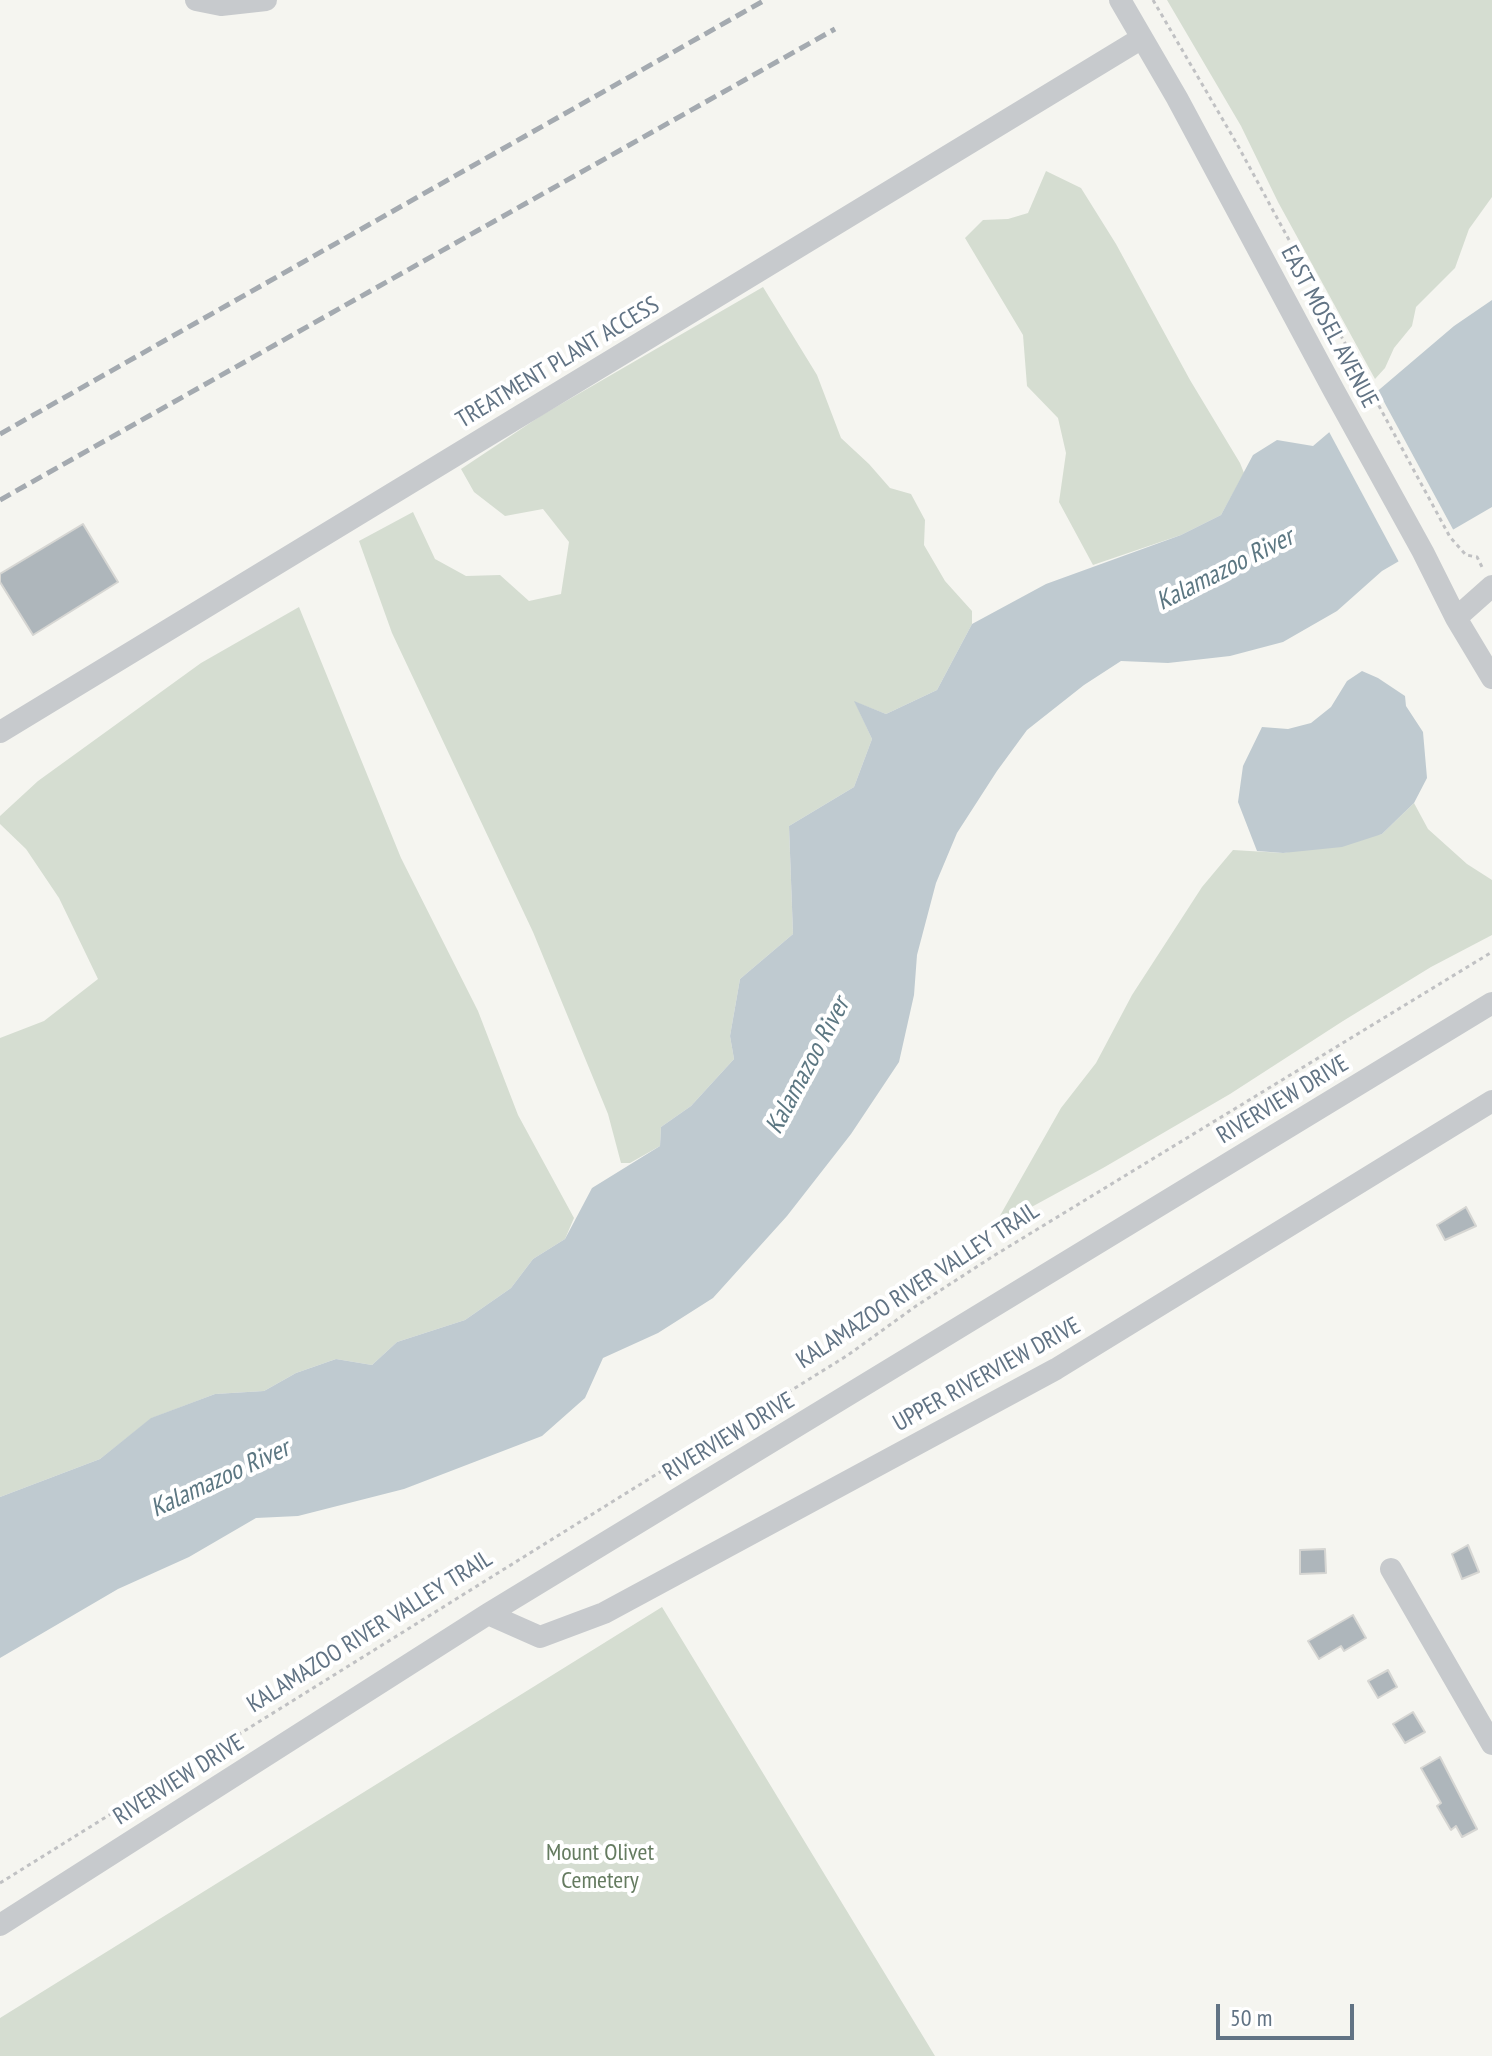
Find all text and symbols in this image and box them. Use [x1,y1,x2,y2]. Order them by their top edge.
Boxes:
street label: EAST MOSEL AVENUE [1274,241,1384,413]
street label: TREATMENT PLANT ACCESS [451,291,665,435]
water label: Kalamazoo River [1151,522,1299,618]
water label: Kalamazoo River [759,993,857,1139]
street label: RIVERVIEW DRIVE [1212,1049,1354,1151]
street label: KALAMAZOO RIVER VALLEY TRAIL [791,1197,1045,1375]
street label: UPPER RIVERVIEW DRIVE [888,1312,1086,1438]
street label: RIVERVIEW DRIVE [658,1386,800,1488]
water label: Kalamazoo River [146,1433,294,1525]
street label: KALAMAZOO RIVER VALLEY TRAIL [242,1545,498,1719]
street label: RIVERVIEW DRIVE [108,1728,250,1832]
park label: Mount Olivet Cemetery [546,1839,654,1895]
scale bar [1220,1988,1358,2038]
text: 50 m [1230,2002,1272,2033]

